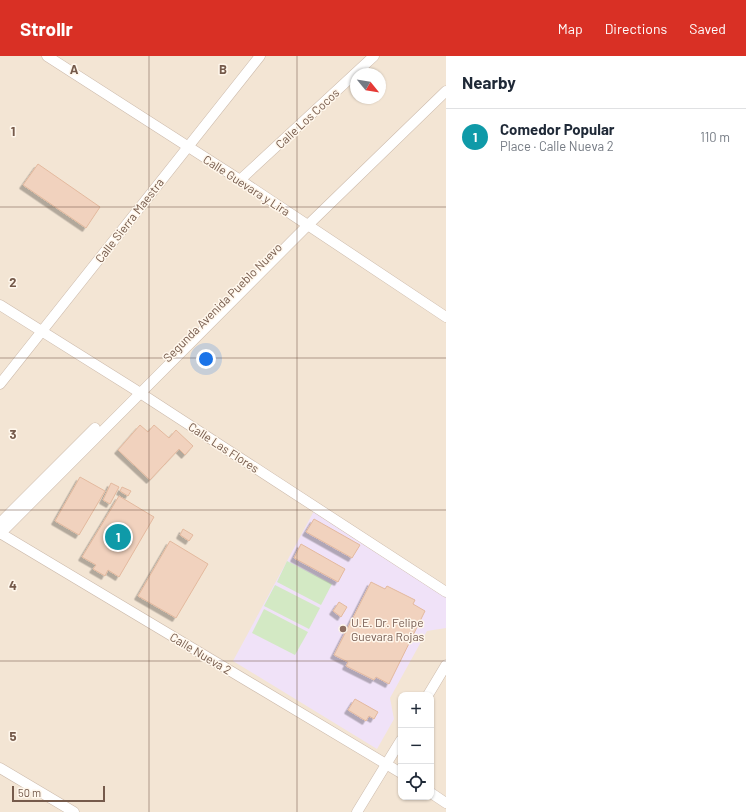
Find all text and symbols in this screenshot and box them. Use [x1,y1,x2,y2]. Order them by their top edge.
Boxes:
text: Strollr [20,17,73,40]
text: Map [558,20,583,37]
text: Directions [605,20,667,37]
text: Saved [689,20,726,37]
text: A [70,61,79,77]
text: B [219,61,227,77]
north arrow [350,68,386,104]
text: Nearby [462,72,516,92]
street label: Calle Los Cocos [272,85,342,151]
text: Comedor Popular [500,120,615,138]
text: 1 [11,123,15,139]
text: 1 [473,129,477,145]
text: 110 m [700,129,730,145]
text: Place · Calle Nueva 2 [500,138,614,154]
street label: Calle Guevara y Lira [201,152,293,218]
street label: Calle Sierra Maestra [92,175,166,265]
street label: Segunda Avenida Pueblo Nuevo [160,240,284,364]
text: 2 [9,274,17,290]
your location [196,349,216,369]
street label: Calle Las Flores [186,419,262,475]
text: 3 [9,426,17,442]
pin: 1 [105,522,131,552]
text: 4 [9,577,17,593]
place label: U.E. Dr. Felipe Guevara Rojas [351,615,425,643]
marker: U.E. Dr. Felipe Guevara Rojas [338,624,348,634]
street label: Calle Nueva 2 [168,629,234,677]
map controls [398,692,434,800]
button: + [398,692,434,728]
text: 5 [9,728,17,744]
button: − [398,728,434,764]
button: locate [398,764,434,800]
scale bar [12,784,105,803]
text: 50 m [18,786,41,799]

